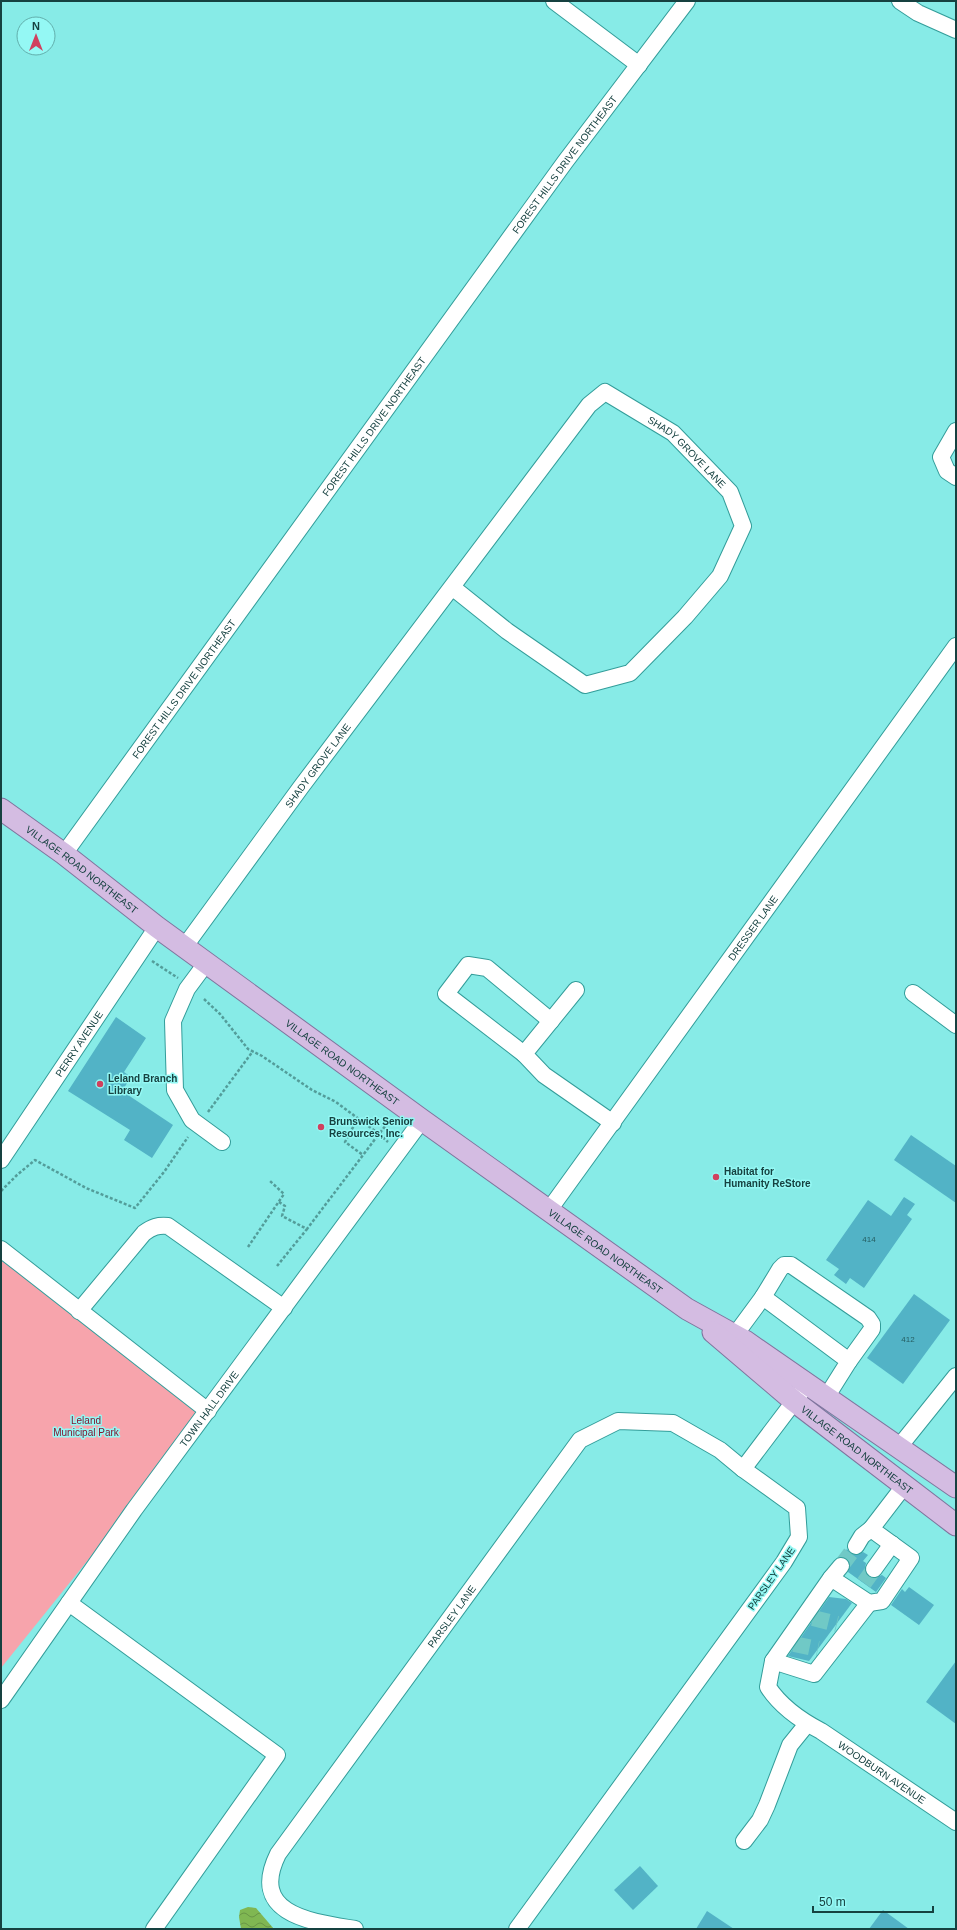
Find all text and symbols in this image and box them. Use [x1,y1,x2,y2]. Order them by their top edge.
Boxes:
north arrow [16,16,56,56]
text: N [32,20,40,32]
street label: FOREST HILLS DRIVE NORTHEAST [510,94,619,236]
street label: FOREST HILLS DRIVE NORTHEAST [320,355,428,498]
street label: SHADY GROVE LANE [646,414,728,491]
street label: FOREST HILLS DRIVE NORTHEAST [130,618,238,761]
street label: SHADY GROVE LANE [283,721,353,810]
street label: VILLAGE ROAD NORTHEAST [24,824,140,916]
street label: DRESSER LANE [726,893,780,963]
street label: PERRY AVENUE [53,1009,105,1079]
street label: VILLAGE ROAD NORTHEAST [283,1017,401,1107]
place label: Leland Branch Library [108,1073,177,1096]
marker: Leland Branch Library [95,1079,105,1089]
place label: Brunswick Senior Resources, Inc. [329,1116,414,1139]
marker: Brunswick Senior Resources, Inc. [316,1122,326,1132]
place label: Habitat for Humanity ReStore [724,1166,811,1189]
marker: Habitat for Humanity ReStore [711,1172,721,1182]
street label: VILLAGE ROAD NORTHEAST [546,1207,665,1296]
house number: 414 [862,1235,876,1244]
house number: 412 [901,1335,915,1344]
street label: TOWN HALL DRIVE [178,1369,241,1449]
street label: VILLAGE ROAD NORTHEAST [799,1404,915,1496]
park label: Leland Municipal Park [53,1415,120,1438]
street label: PARSLEY LANE [746,1545,797,1612]
street label: PARSLEY LANE [426,1583,478,1650]
street label: WOODBURN AVENUE [836,1739,928,1806]
scale bar [813,1888,933,1914]
text: 50 m [819,1895,846,1909]

